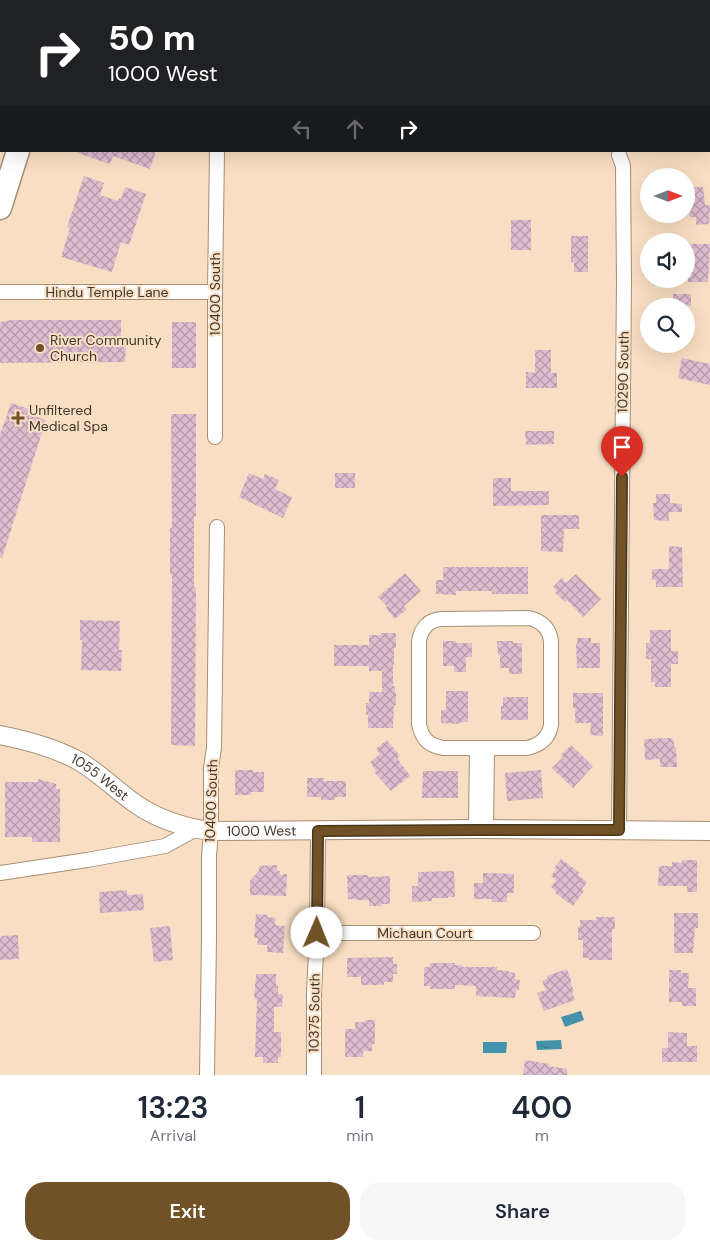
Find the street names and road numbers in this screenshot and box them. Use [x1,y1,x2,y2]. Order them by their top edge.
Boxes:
street label: 10400 South [206,252,224,336]
street label: Hindu Temple Lane [45,283,169,301]
street label: 10290 South [613,331,633,413]
street label: 1055 West [68,750,133,805]
street label: 10400 South [201,759,221,843]
street label: 1000 West [227,821,297,840]
street label: Michaun Court [377,924,473,942]
street label: 10375 South [304,973,324,1053]

